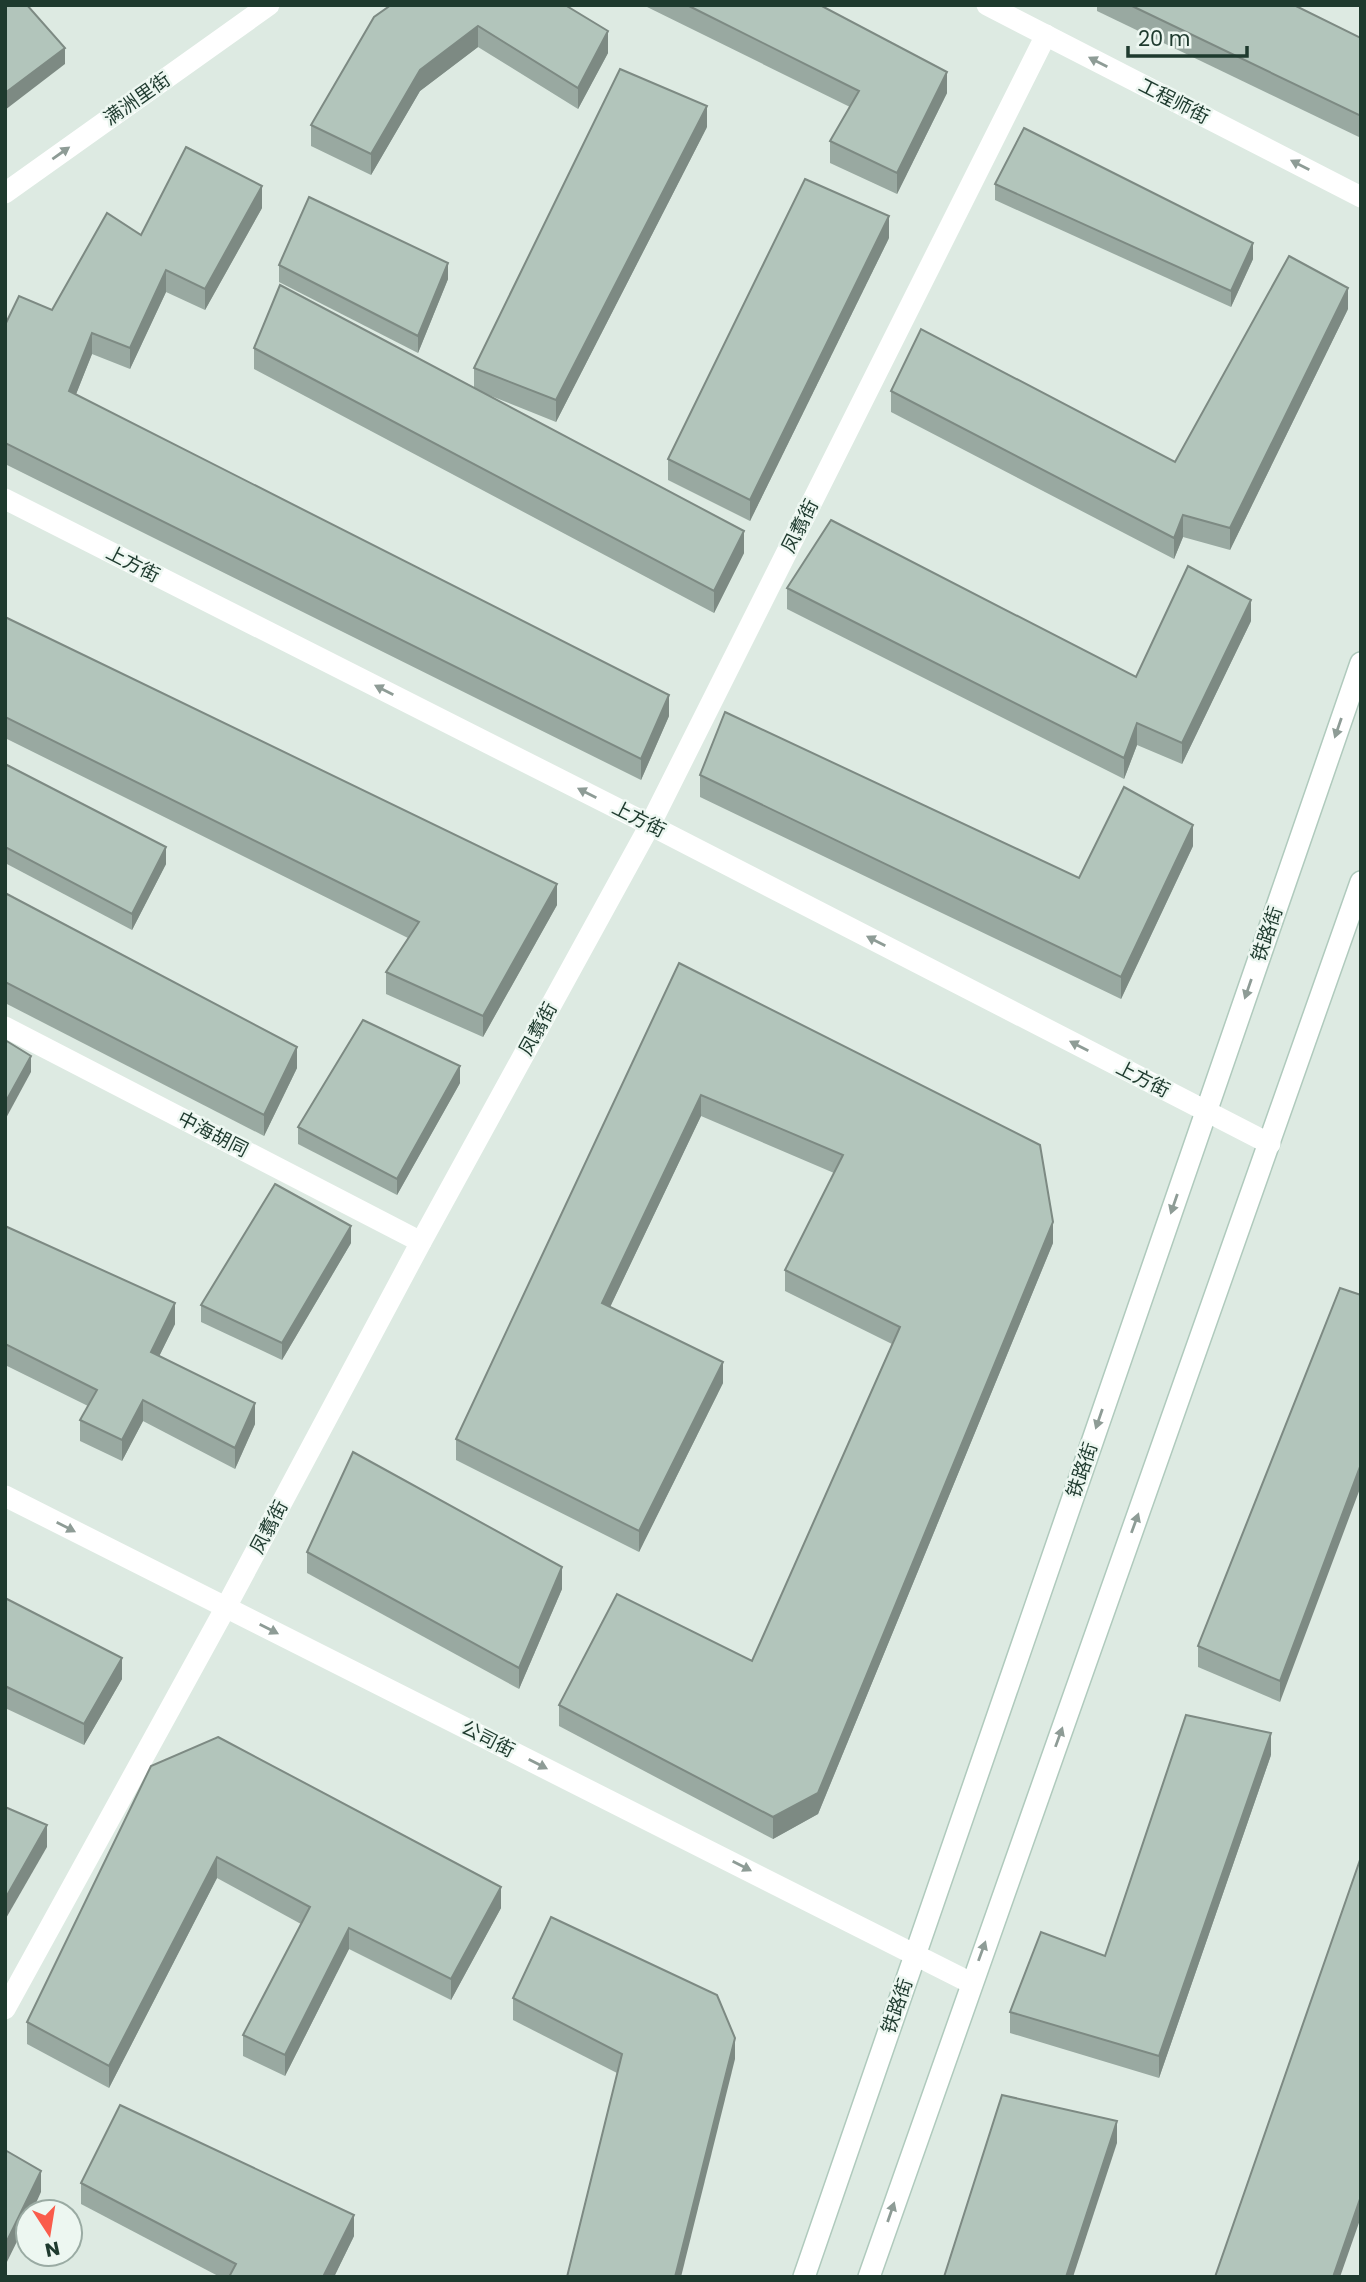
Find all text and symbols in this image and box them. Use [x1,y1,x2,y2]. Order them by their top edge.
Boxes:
scale bar [1128,14,1247,58]
text: 20 m [1138,24,1191,53]
one-way arrow [1088,56,1108,67]
street label: 满洲里街 [98,66,176,132]
street label: 工程师街 [1134,72,1214,130]
one-way arrow [52,147,70,161]
one-way arrow [1290,160,1310,171]
street label: 凤翥街 [775,494,825,558]
street label: 上方街 [101,539,165,589]
one-way arrow [374,685,394,696]
one-way arrow [1332,717,1343,738]
one-way arrow [577,787,597,798]
street label: 上方街 [607,794,671,844]
street label: 铁路街 [1245,903,1289,965]
one-way arrow [866,936,886,947]
one-way arrow [1242,978,1253,999]
street label: 凤翥街 [512,998,564,1060]
one-way arrow [1069,1040,1089,1051]
street label: 上方街 [1111,1054,1175,1104]
street label: 中海胡同 [173,1105,253,1163]
one-way arrow [1168,1193,1179,1214]
one-way arrow [1093,1409,1104,1430]
street label: 铁路街 [1060,1439,1104,1501]
street label: 凤翥街 [244,1495,294,1559]
one-way arrow [1130,1512,1141,1533]
one-way arrow [56,1521,76,1532]
one-way arrow [259,1623,279,1634]
street label: 公司街 [456,1714,520,1764]
one-way arrow [1054,1726,1065,1747]
one-way arrow [528,1759,548,1770]
one-way arrow [732,1860,752,1872]
one-way arrow [977,1941,988,1962]
street label: 铁路街 [875,1975,919,2037]
north arrow [14,2198,84,2268]
one-way arrow [886,2202,897,2223]
text: N [43,2234,62,2264]

